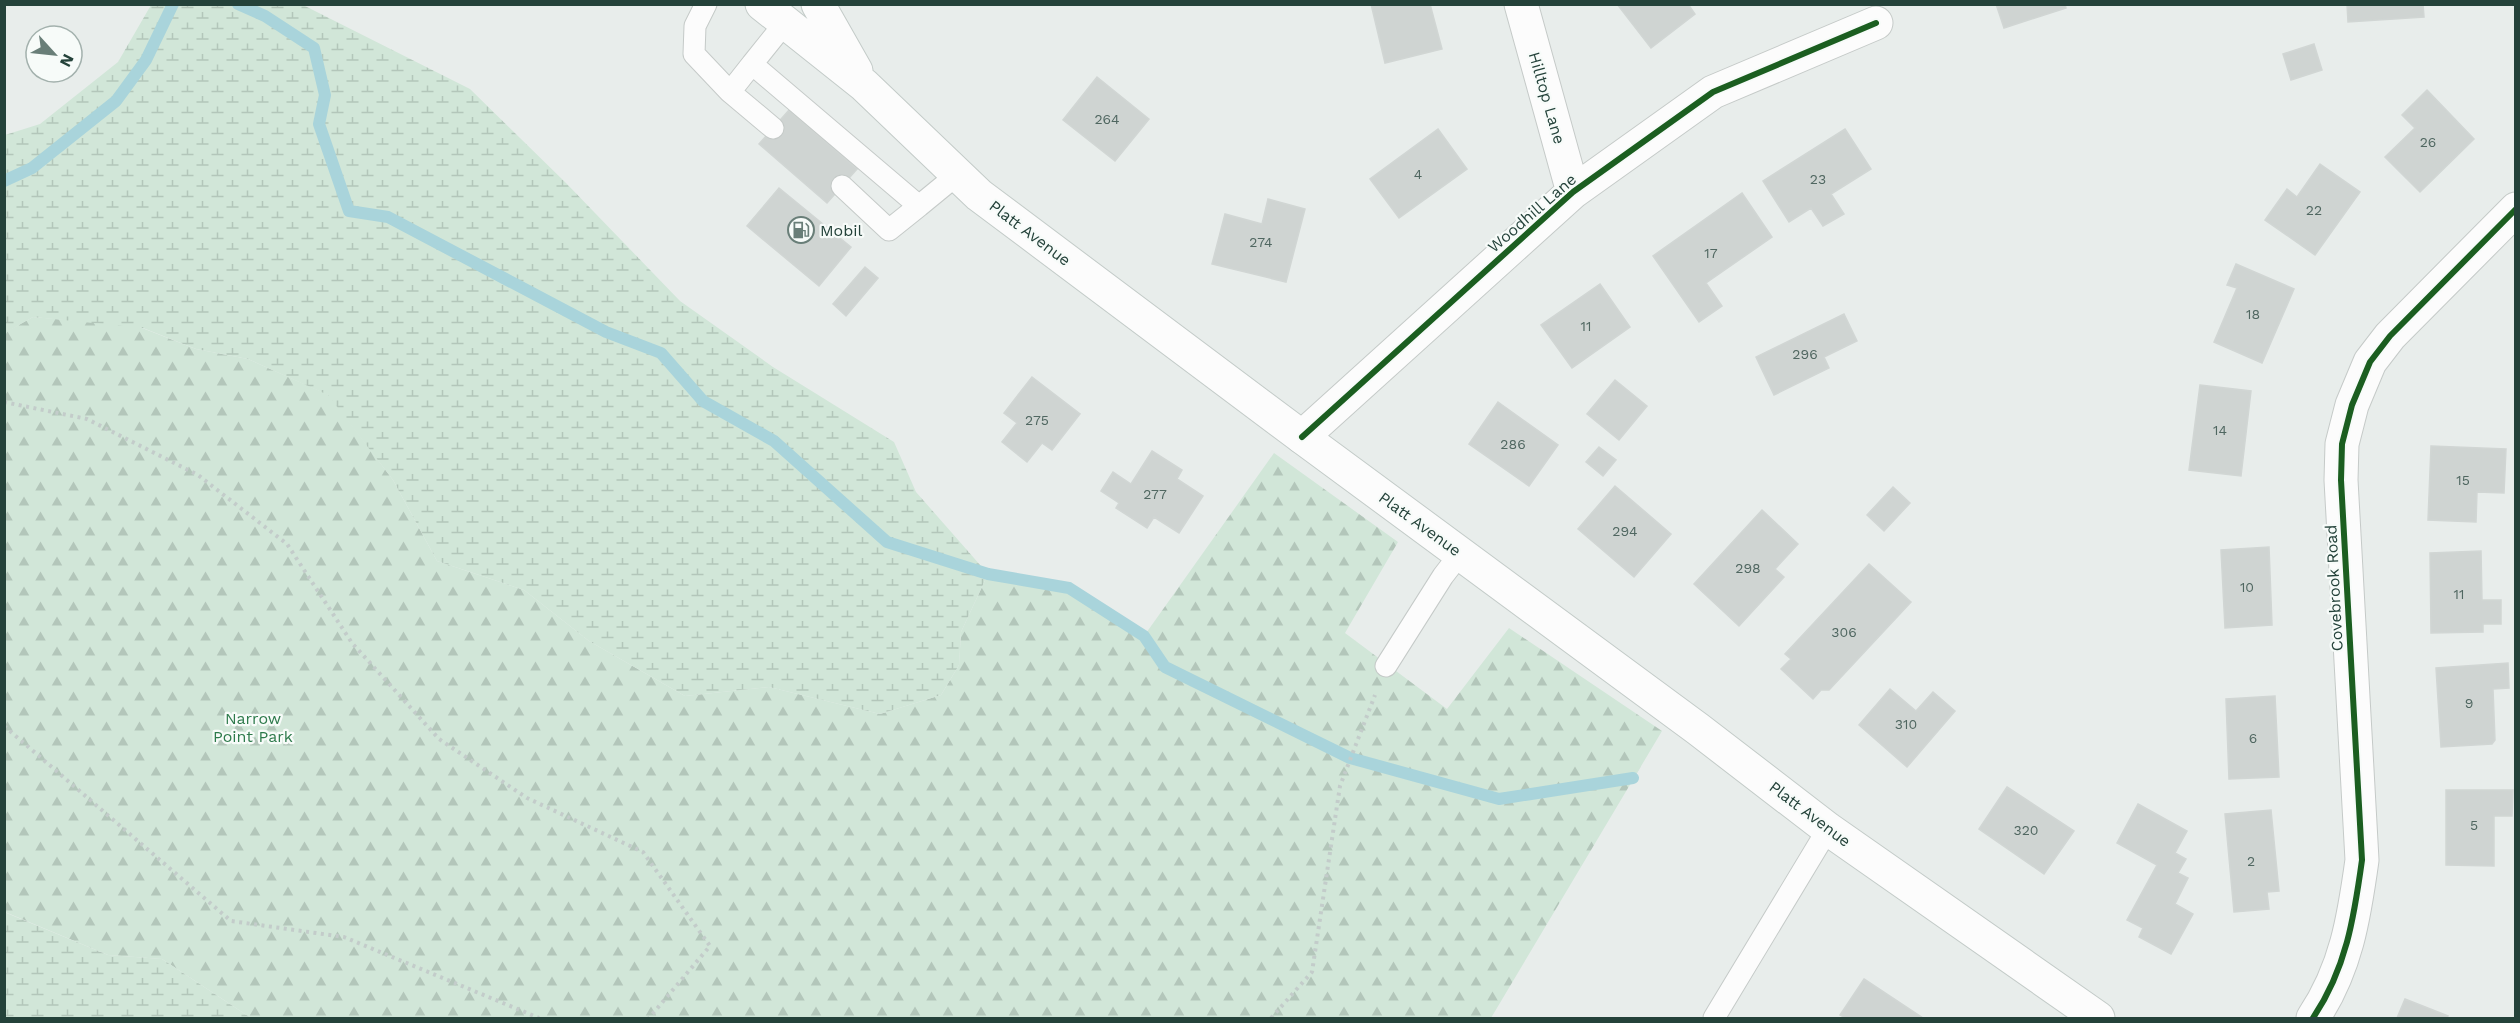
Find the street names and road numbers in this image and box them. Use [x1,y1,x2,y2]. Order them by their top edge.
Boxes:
street label: Hilltop Lane [1525,50,1569,146]
street label: Woodhill Lane [1484,170,1580,256]
street label: Platt Avenue [985,196,1075,270]
street label: Platt Avenue [1375,488,1465,560]
street label: Covebrook Road [2321,524,2347,652]
street label: Platt Avenue [1765,777,1855,851]

